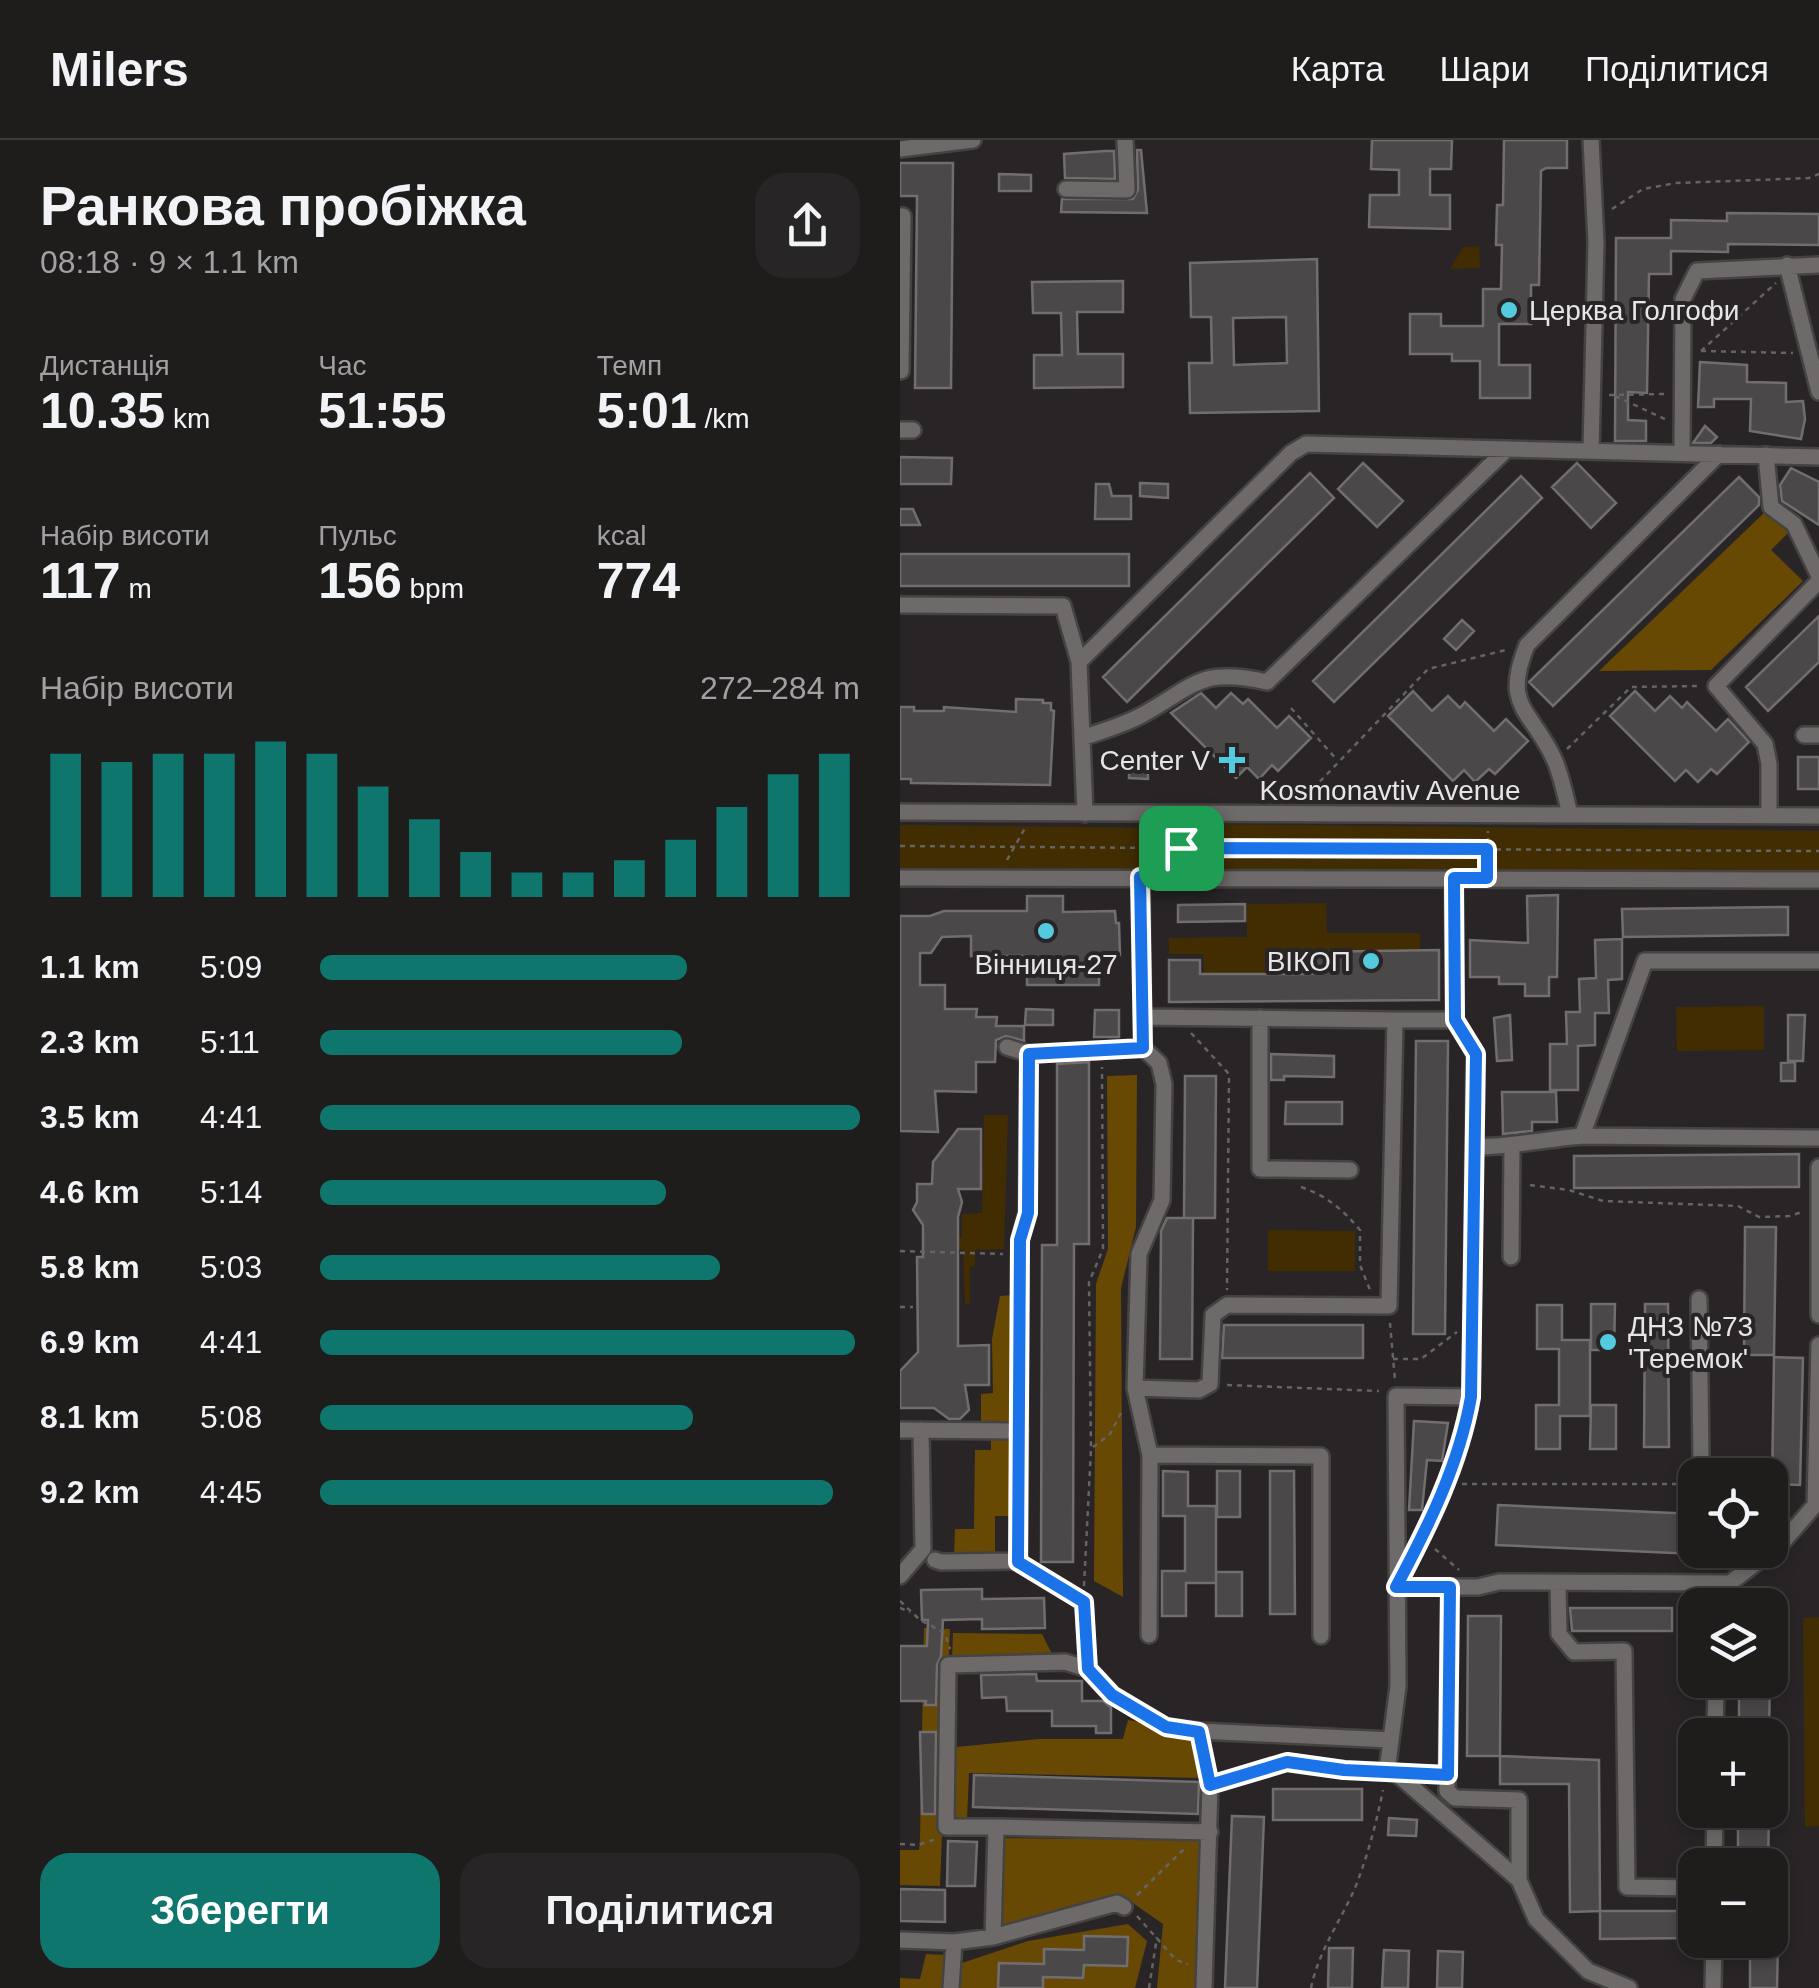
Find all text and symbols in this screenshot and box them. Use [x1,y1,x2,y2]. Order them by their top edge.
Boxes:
text: Milers [50,43,189,96]
text: Карта [1291,49,1384,88]
text: Шари [1439,49,1530,88]
text: Поділитися [1585,49,1769,88]
button: share [755,173,860,278]
text: Ранкова пробіжка [40,175,526,237]
text: 08:18 · 9 × 1.1 km [40,244,299,280]
place label: Церква Голгофи [1529,295,1739,326]
marker: Церква Голгофи [1498,299,1520,321]
text: Дистанція [40,350,170,381]
text: Час [318,350,367,381]
text: Темп [597,350,662,381]
text: 10.35 [40,383,165,439]
text: 51:55 [318,383,446,439]
text: 5:01 [597,383,697,439]
text: km [165,403,210,434]
text: /km [697,403,750,434]
text: Набір висоти [40,520,210,551]
text: Пульс [318,520,397,551]
text: kcal [597,520,646,551]
text: 117 [40,553,121,609]
text: 156 [318,553,402,609]
text: 774 [597,553,680,609]
text: m [121,573,152,604]
text: bpm [402,573,464,604]
text: Набір висоти [40,670,234,706]
text: 272–284 m [700,670,860,706]
place label: Center V [1100,745,1210,776]
marker: Center V [1219,747,1245,773]
street label: Kosmonavtiv Avenue [1260,775,1520,806]
pin [1139,806,1224,891]
icon: arrive [1154,821,1209,876]
marker: Вінниця-27 [1035,920,1057,942]
place label: ВІКОП [1267,946,1351,977]
text: 1.1 km [40,949,140,985]
text: 5:09 [200,949,262,985]
place label: Вінниця-27 [974,949,1118,980]
marker: ВІКОП [1360,950,1382,972]
text: 2.3 km [40,1024,140,1060]
text: 5:11 [200,1024,260,1060]
text: 3.5 km [40,1099,140,1135]
text: 4:41 [200,1099,262,1135]
text: 4.6 km [40,1174,140,1210]
text: 5:14 [200,1174,262,1210]
text: 5.8 km [40,1249,140,1285]
text: 5:03 [200,1249,262,1285]
place label: ДНЗ №73 'Теремок' [1628,1311,1753,1374]
text: 6.9 km [40,1324,140,1360]
text: 4:41 [200,1324,262,1360]
marker: ДНЗ №73 'Теремок' [1597,1331,1619,1353]
text: 8.1 km [40,1399,140,1435]
text: 5:08 [200,1399,262,1435]
map controls [1678,1458,1788,1958]
button: locate [1678,1458,1788,1568]
text: 9.2 km [40,1474,140,1510]
text: 4:45 [200,1474,262,1510]
button: layers [1678,1588,1788,1698]
button: + [1678,1718,1788,1828]
button: − [1678,1848,1788,1958]
button: Зберегти [40,1853,440,1968]
button: Поділитися [460,1853,860,1968]

